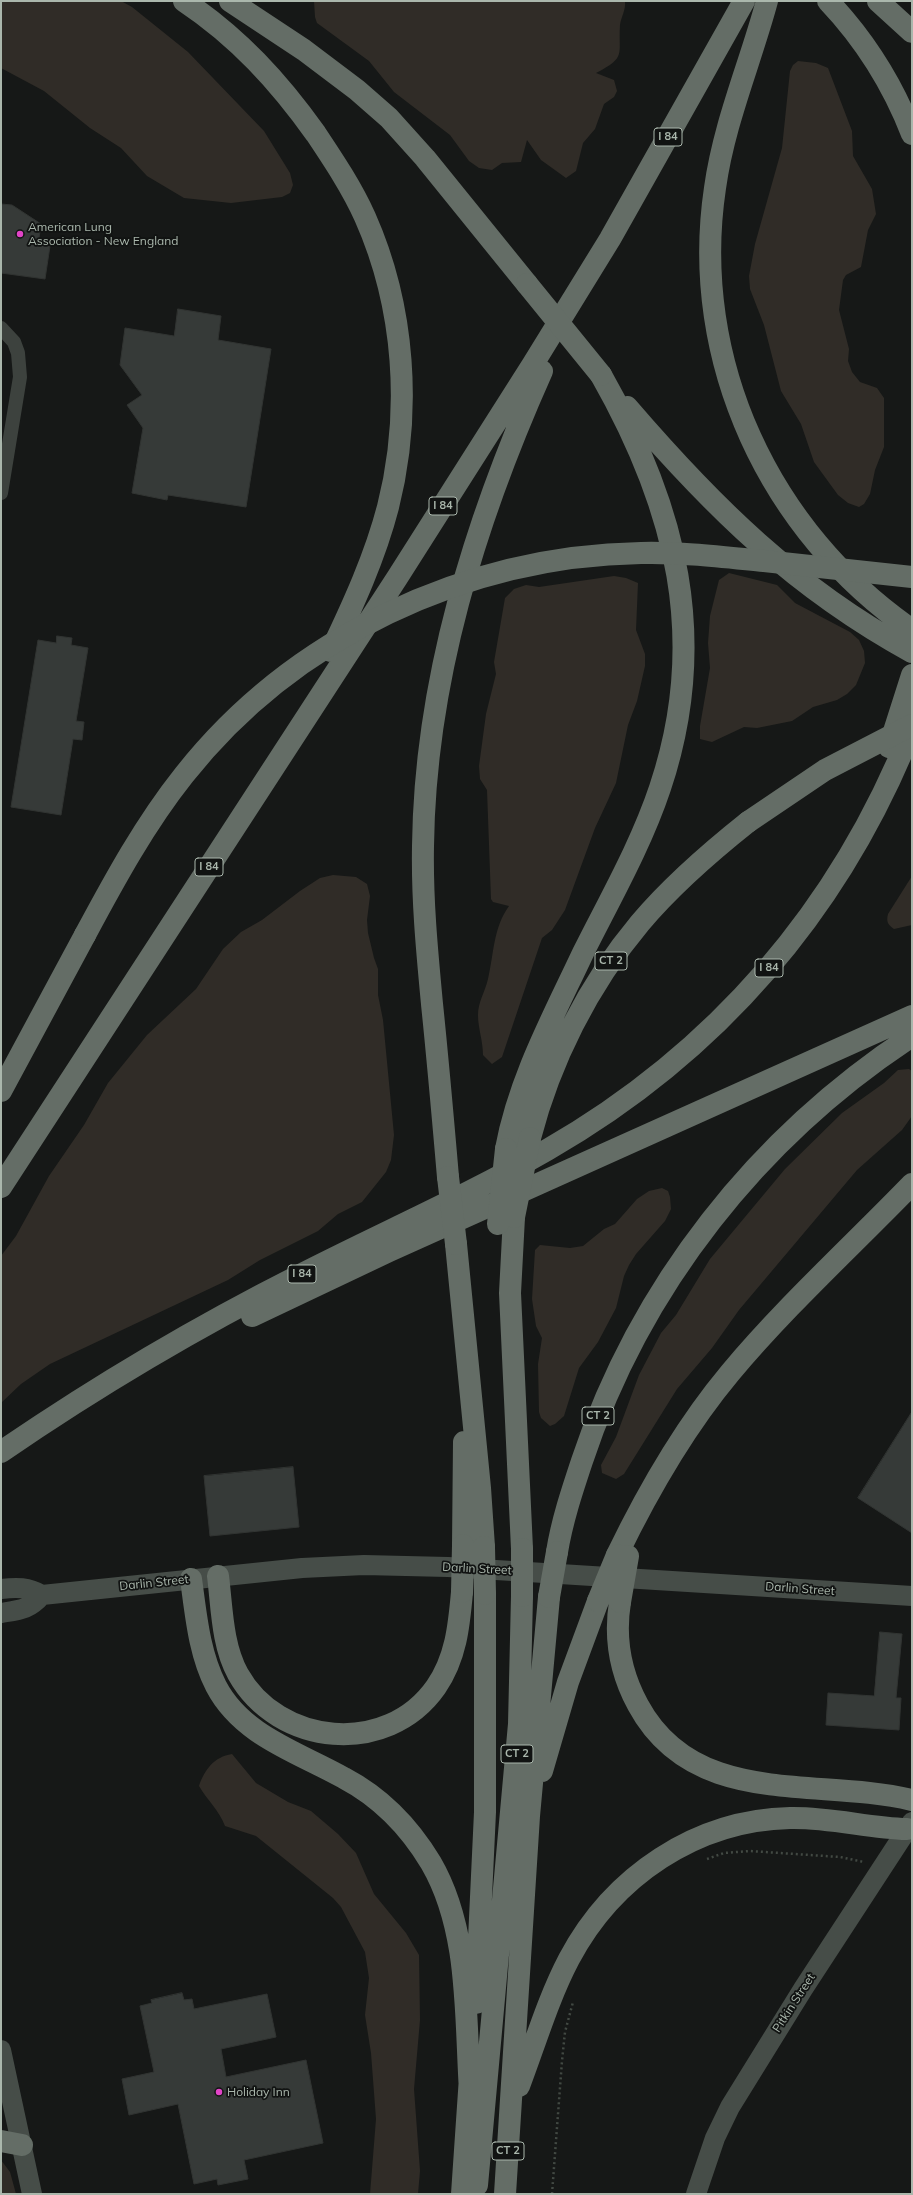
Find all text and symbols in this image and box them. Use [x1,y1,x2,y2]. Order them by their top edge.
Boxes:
road number: I 84 [654,128,682,146]
place label: American Lung Association - New England [28,220,178,248]
marker: American Lung Association - New England [15,229,25,239]
road number: I 84 [429,497,457,515]
road number: I 84 [195,858,223,876]
road number: CT 2 [595,952,627,970]
road number: I 84 [755,959,783,977]
road number: I 84 [288,1265,316,1283]
road number: CT 2 [582,1407,614,1425]
street label: Darlin Street [442,1560,512,1578]
street label: Darlin Street [119,1572,189,1594]
street label: Darlin Street [765,1579,835,1599]
road number: CT 2 [501,1745,533,1763]
street label: Pitkin Street [770,1971,818,2035]
place label: Holiday Inn [227,2085,290,2099]
marker: Holiday Inn [214,2087,224,2097]
road number: CT 2 [492,2142,524,2160]

